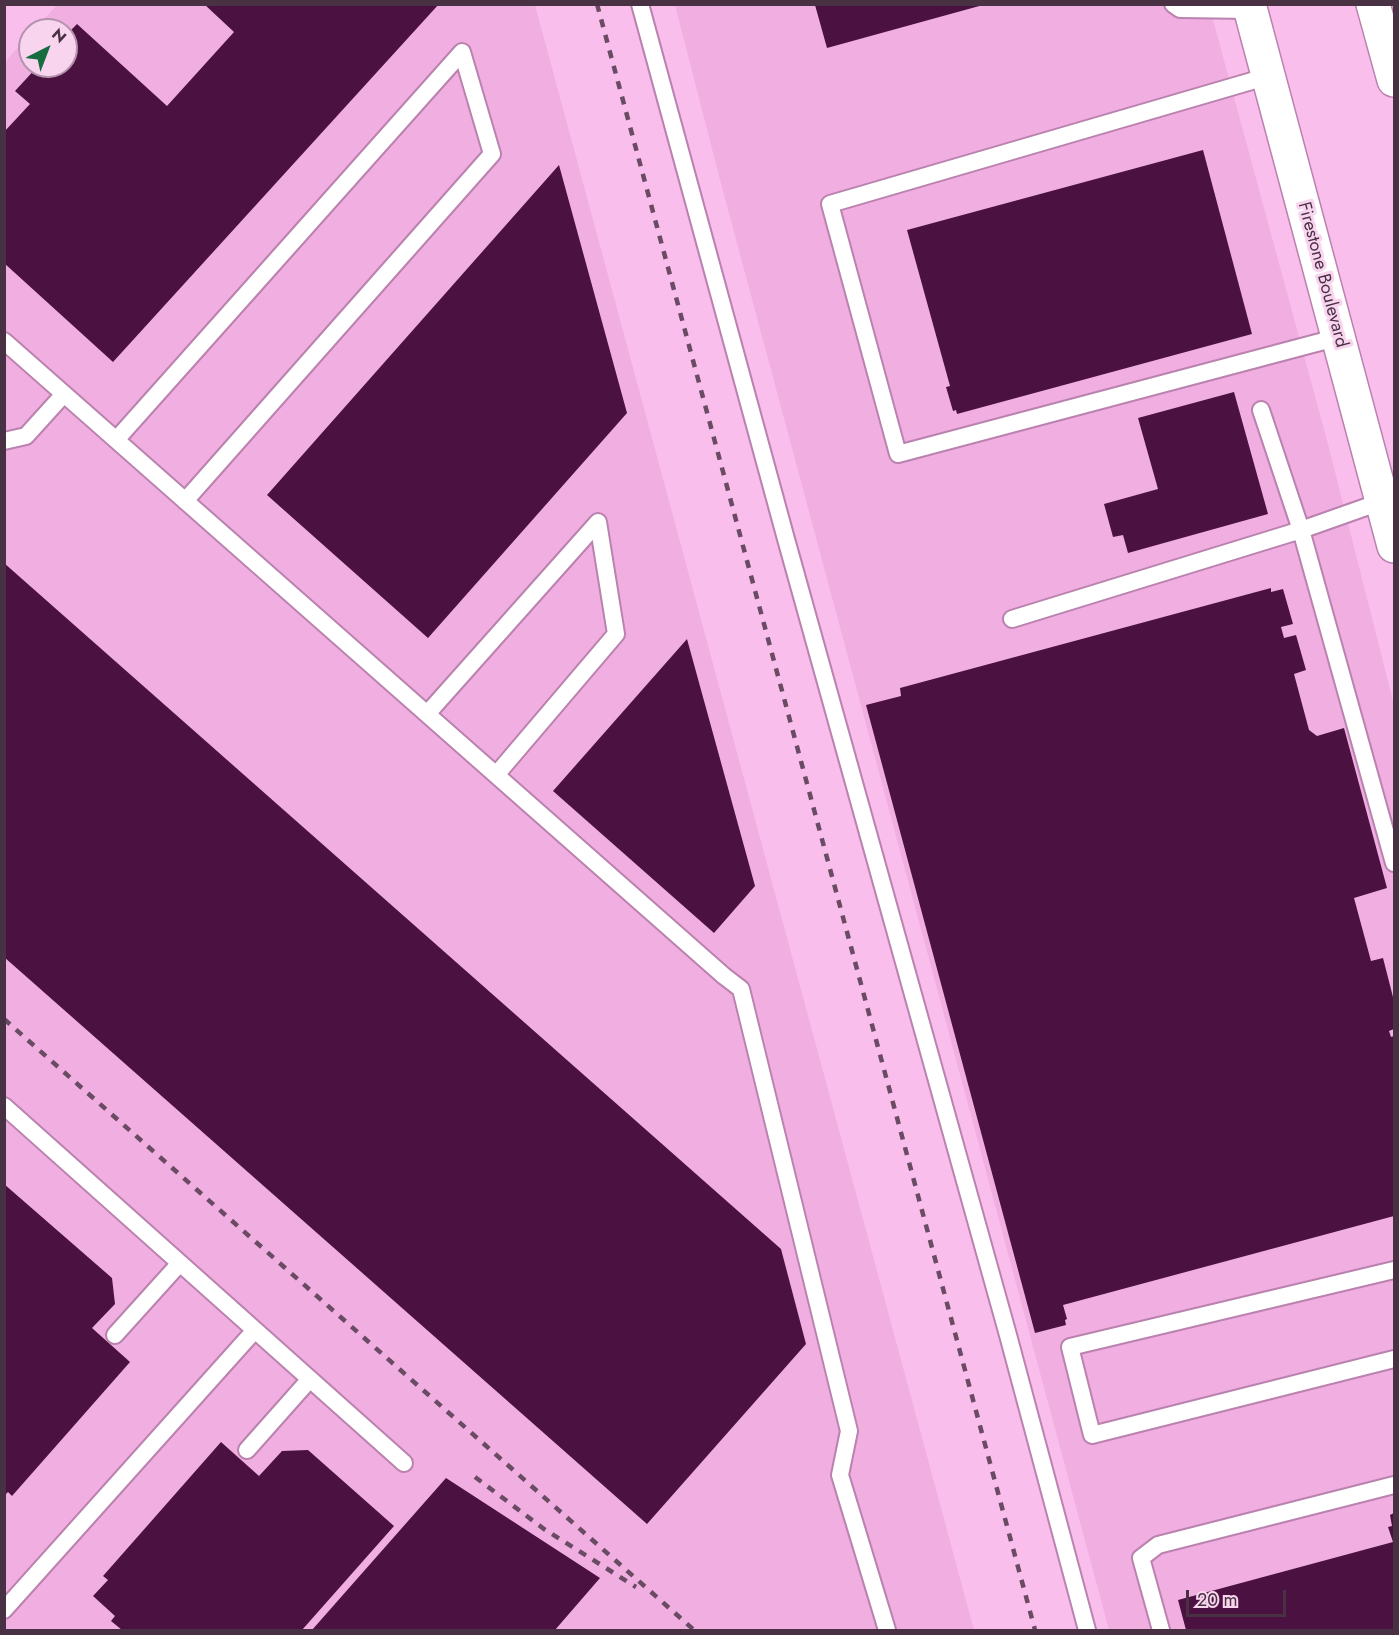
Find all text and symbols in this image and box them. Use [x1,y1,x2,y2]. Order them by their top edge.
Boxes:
north arrow [18,18,78,78]
text: N [47,23,71,49]
street label: Firestone Boulevard [1292,200,1352,350]
scale bar [1189,1578,1290,1616]
text: 20 m [1197,1587,1237,1613]

